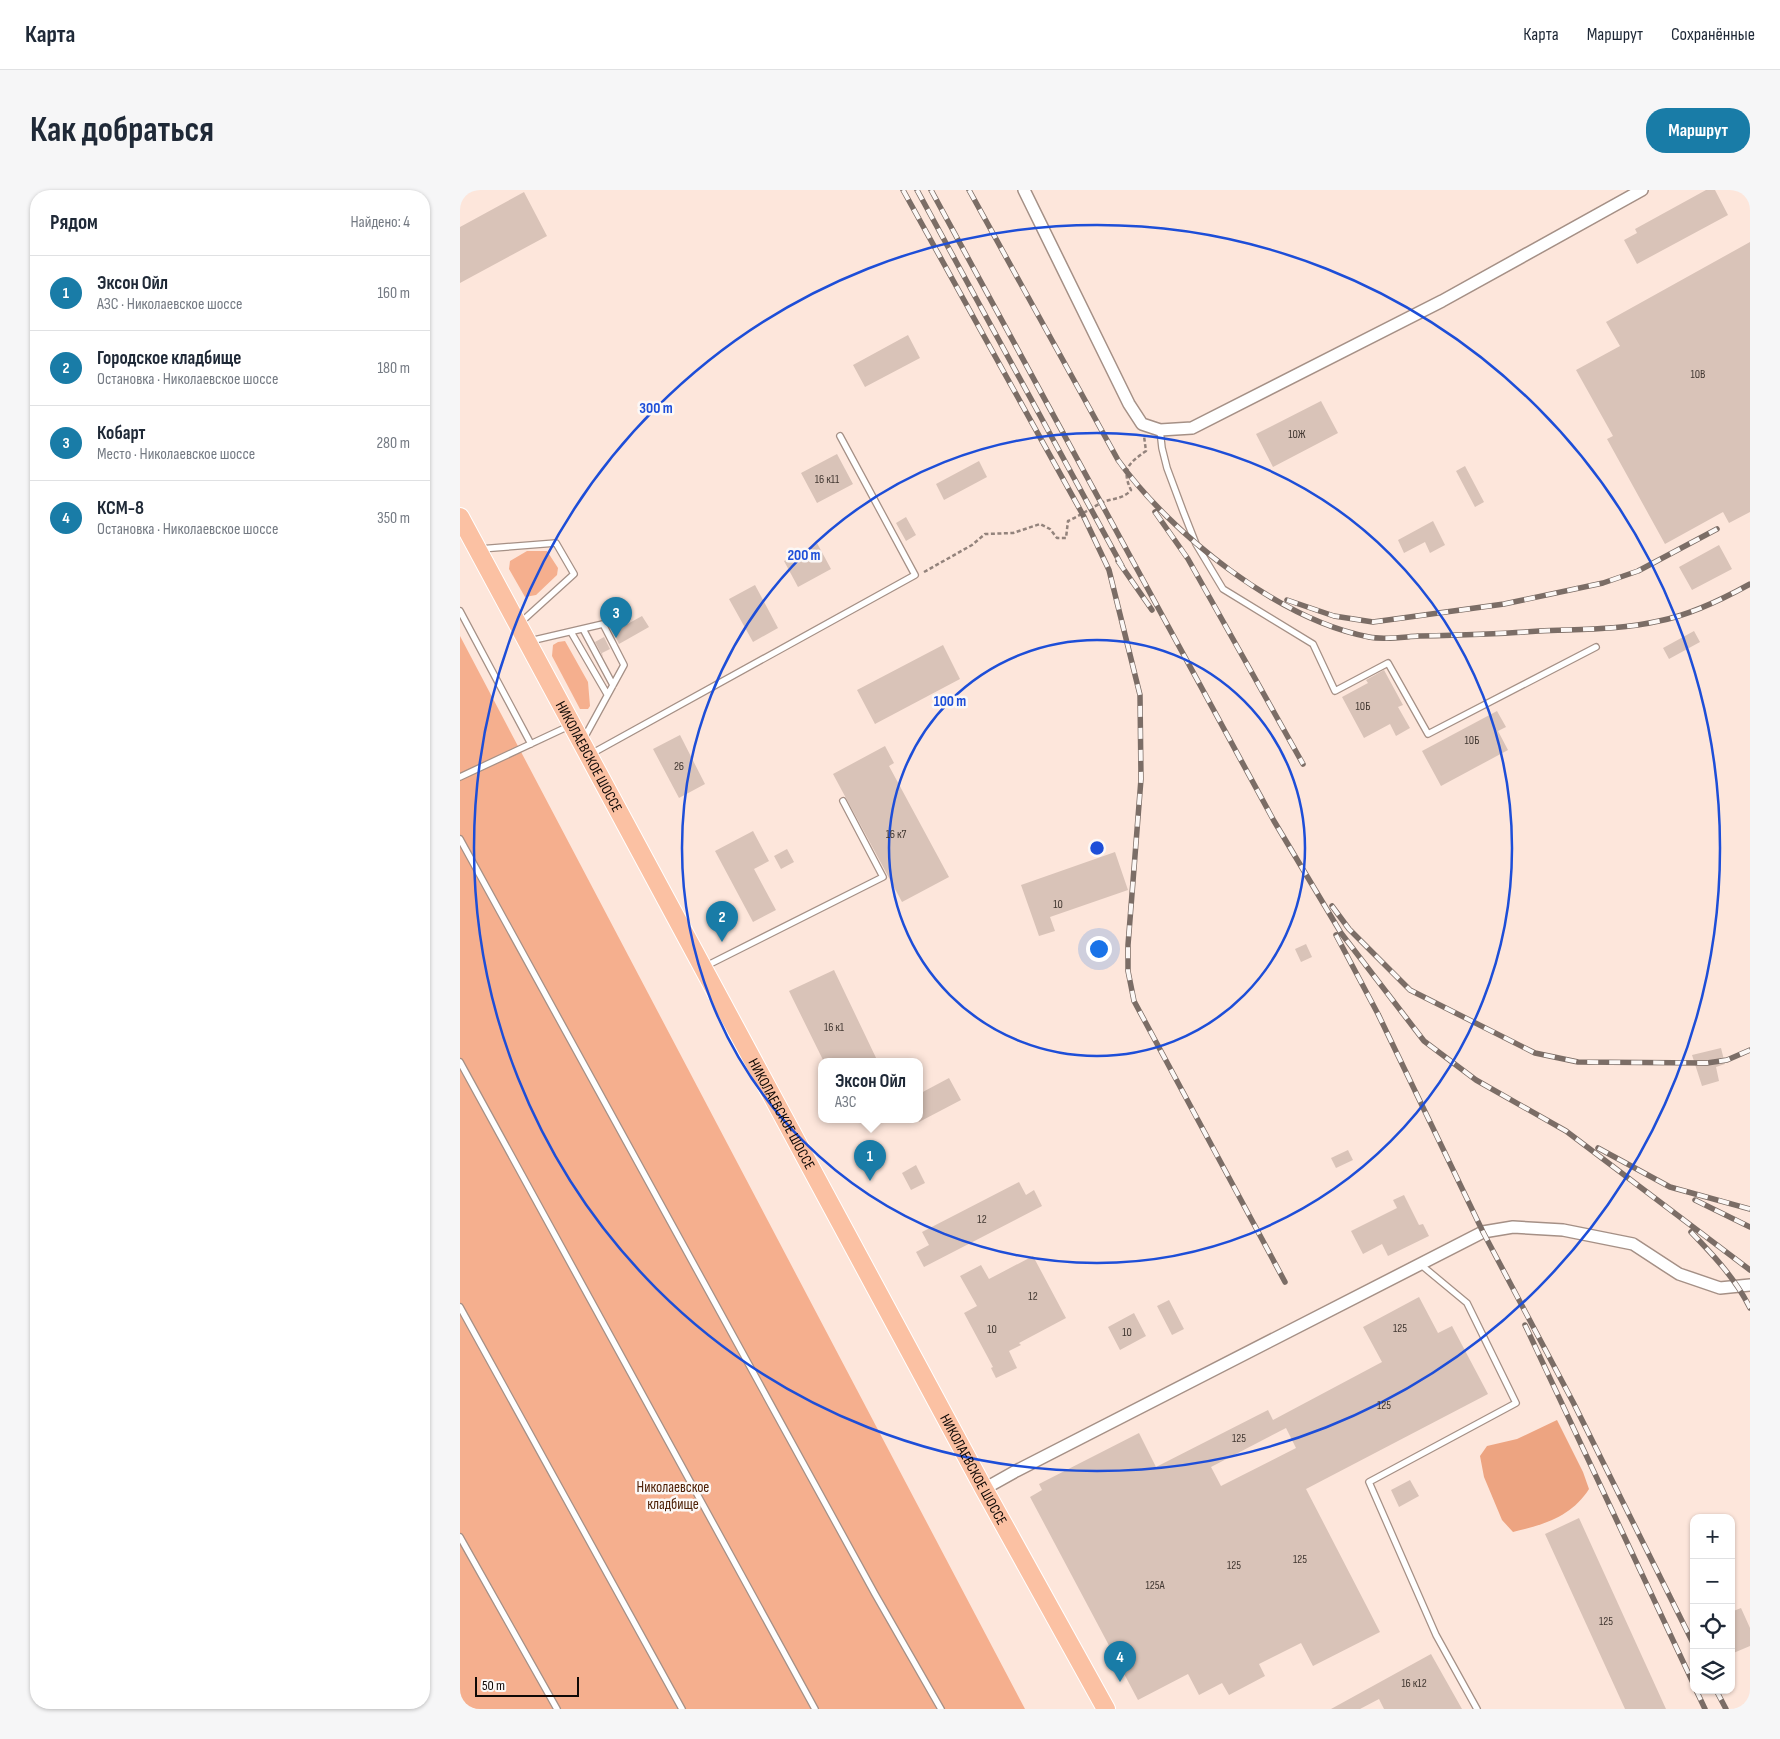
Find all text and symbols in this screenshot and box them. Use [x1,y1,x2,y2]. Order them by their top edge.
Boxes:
text: Карта [25,20,75,49]
text: Карта [1523,24,1559,45]
text: Маршрут [1587,24,1643,45]
text: Сохранённые [1671,24,1755,45]
button: Маршрут [1646,108,1750,153]
text: Как добраться [30,109,214,152]
text: Рядом [50,210,98,235]
text: Найдено: 4 [350,213,410,232]
text: Эксон Ойл [97,272,168,295]
text: 1 [63,284,69,303]
text: 160 m [377,284,410,303]
text: АЗС · Николаевское шоссе [97,295,242,314]
text: Городское кладбище [97,347,241,370]
text: 2 [62,359,70,378]
text: 180 m [377,359,410,378]
house number: 10В [1691,367,1705,382]
text: Остановка · Николаевское шоссе [97,370,278,389]
text: 300 m [639,399,673,418]
text: Кобарт [97,422,146,445]
house number: 10Ж [1288,427,1306,442]
text: 3 [62,434,70,453]
text: 280 m [376,434,410,453]
text: Место · Николаевское шоссе [97,445,255,464]
house number: 16 к11 [815,472,840,487]
text: КСМ-8 [97,497,144,520]
text: 4 [62,509,70,528]
text: 350 m [377,509,410,528]
text: Остановка · Николаевское шоссе [97,520,278,539]
text: 200 m [787,546,821,565]
pin: 3 [600,597,632,638]
text: 100 m [934,692,966,711]
street label: НИКОЛАЕВСКОЕ ШОССЕ [551,698,626,816]
house number: 10Б [1356,699,1370,714]
house number: 10Б [1465,733,1479,748]
house number: 26 [674,759,684,774]
house number: 16 к7 [886,827,907,842]
centre of rings [1088,839,1106,857]
house number: 10 [1053,897,1063,912]
pin: 2 [706,901,738,942]
your location [1086,936,1112,962]
house number: 16 к1 [824,1020,845,1035]
street label: НИКОЛАЕВСКОЕ ШОССЕ [744,1055,819,1173]
popup [818,1058,923,1123]
text: Эксон Ойл [835,1070,906,1093]
text: АЗС [835,1093,856,1112]
pin: 1 [854,1140,886,1181]
house number: 12 [977,1212,987,1227]
house number: 12 [1028,1289,1038,1304]
house number: 125 [1393,1321,1407,1336]
house number: 10 [987,1322,997,1337]
house number: 10 [1122,1325,1132,1340]
house number: 125 [1377,1398,1391,1413]
street label: НИКОЛАЕВСКОЕ ШОССЕ [935,1411,1011,1528]
house number: 125 [1232,1431,1246,1446]
park label: Николаевское кладбище [637,1478,709,1514]
map controls [1690,1514,1735,1694]
button: + [1690,1514,1735,1559]
house number: 125 [1293,1552,1307,1567]
house number: 125 [1227,1558,1241,1573]
button: − [1690,1559,1735,1604]
house number: 125А [1145,1578,1165,1593]
button: locate [1690,1604,1735,1649]
house number: 125 [1599,1614,1613,1629]
pin: 4 [1104,1641,1136,1682]
button: layers [1690,1649,1735,1694]
scale bar [475,1674,579,1697]
house number: 16 к12 [1401,1676,1427,1691]
text: 50 m [482,1677,505,1694]

